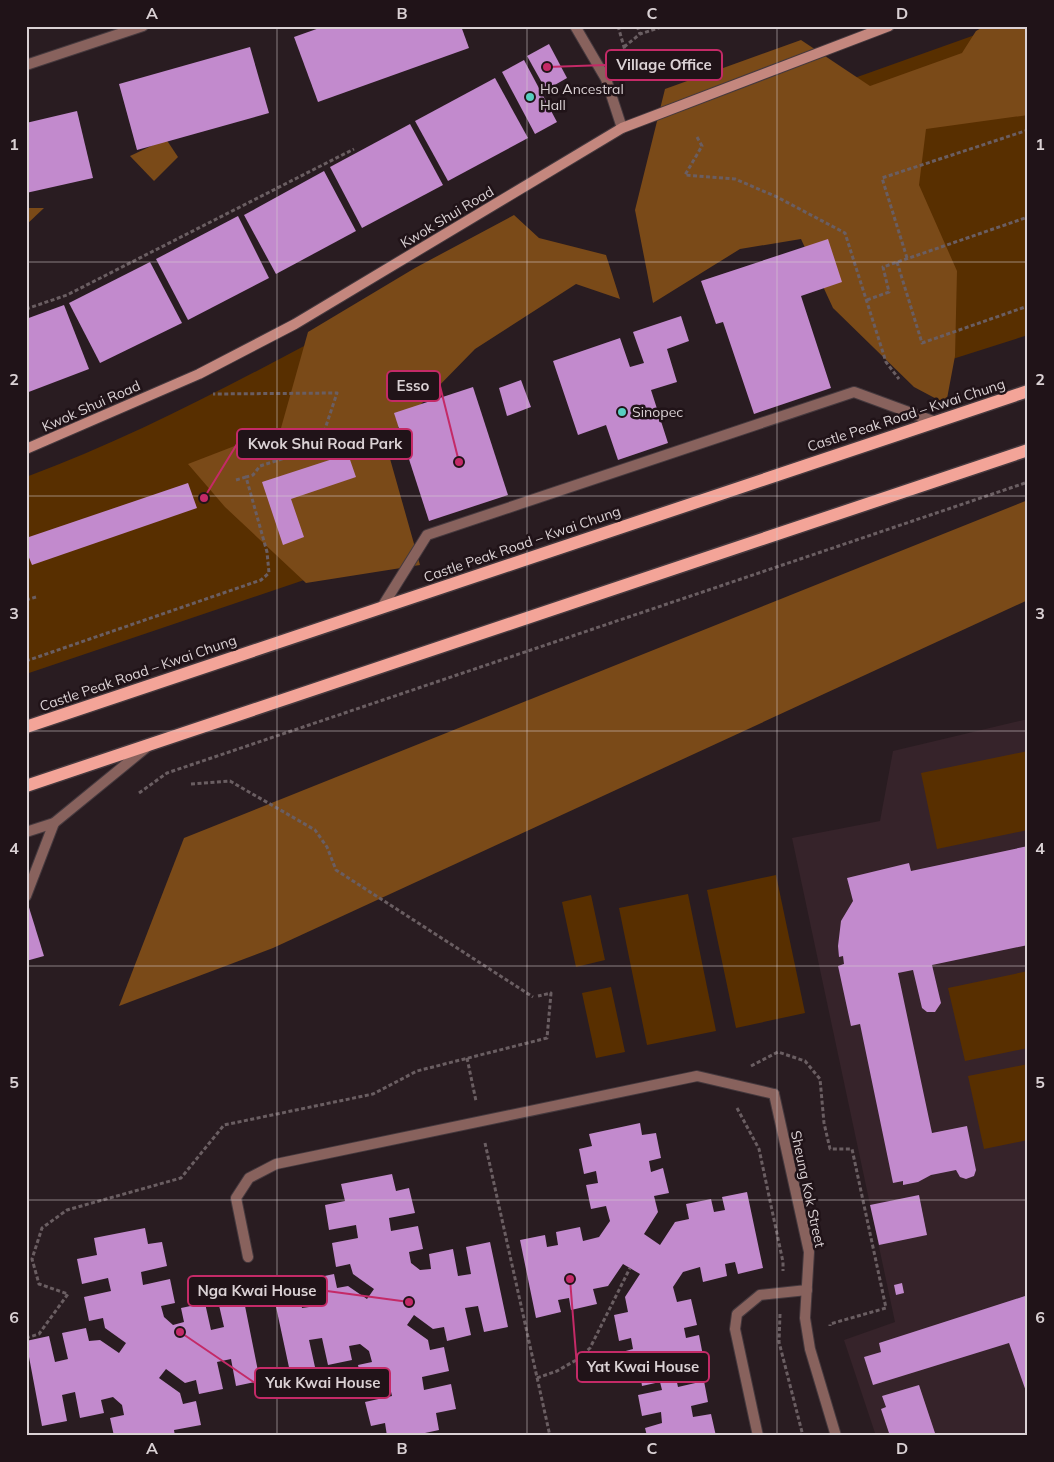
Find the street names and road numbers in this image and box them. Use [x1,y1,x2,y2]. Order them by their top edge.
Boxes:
street label: Kwok Shui Road [397,182,497,252]
street label: Castle Peak Road – Kwai Chung [805,374,1007,456]
street label: Kwok Shui Road [39,376,143,436]
street label: Castle Peak Road – Kwai Chung [421,502,623,586]
street label: Castle Peak Road – Kwai Chung [37,631,239,715]
street label: Sheung Kok Street [787,1129,829,1249]

